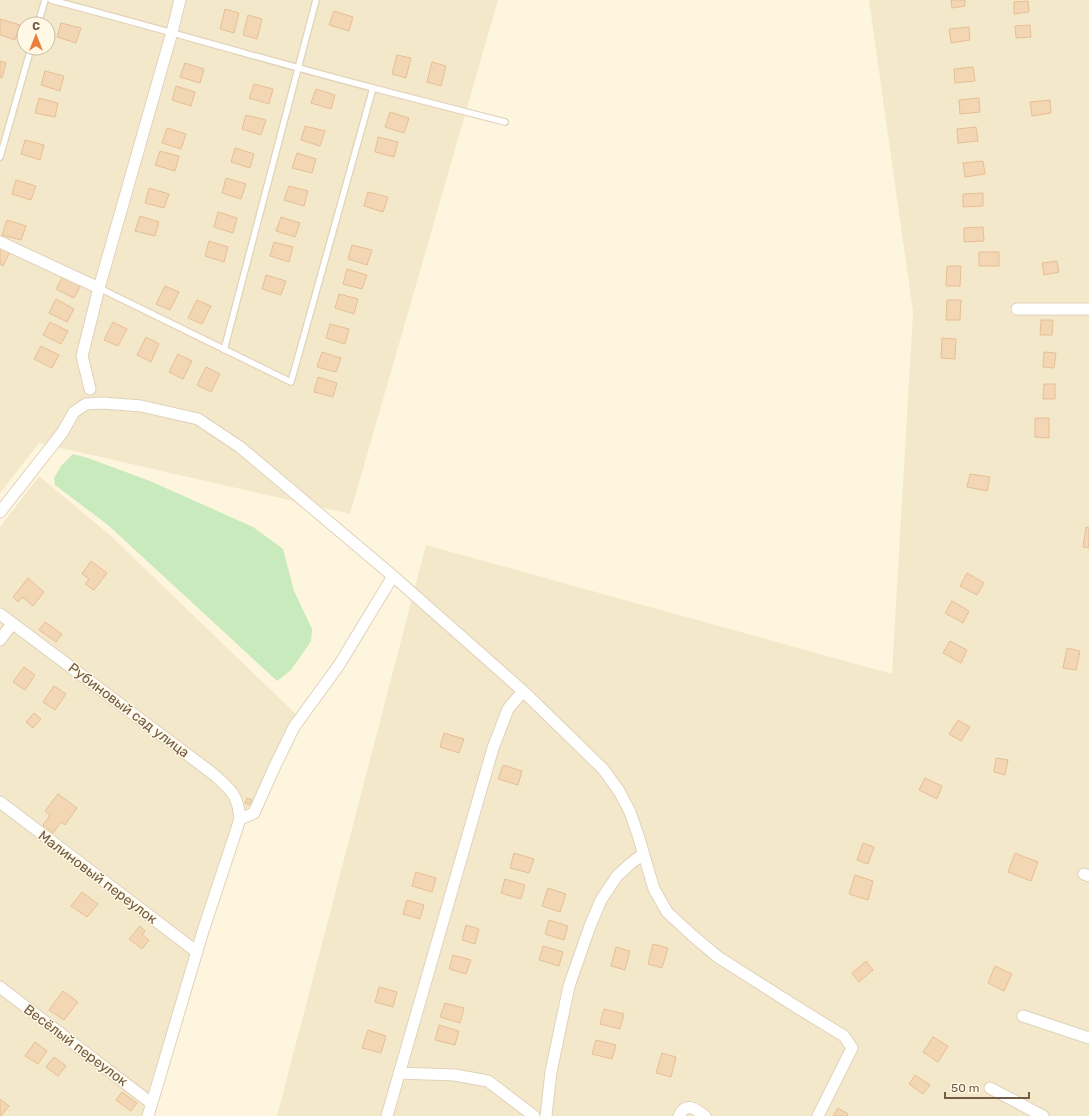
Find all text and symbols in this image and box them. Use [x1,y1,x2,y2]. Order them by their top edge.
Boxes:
north arrow [16,16,56,56]
text: С [32,20,40,33]
street label: Рубиновый сад улица [65,659,193,761]
street label: Малиновый переулок [35,827,161,928]
street label: Весёлый переулок [20,1001,131,1090]
scale bar [945,1074,1029,1100]
text: 50 m [951,1081,979,1095]

